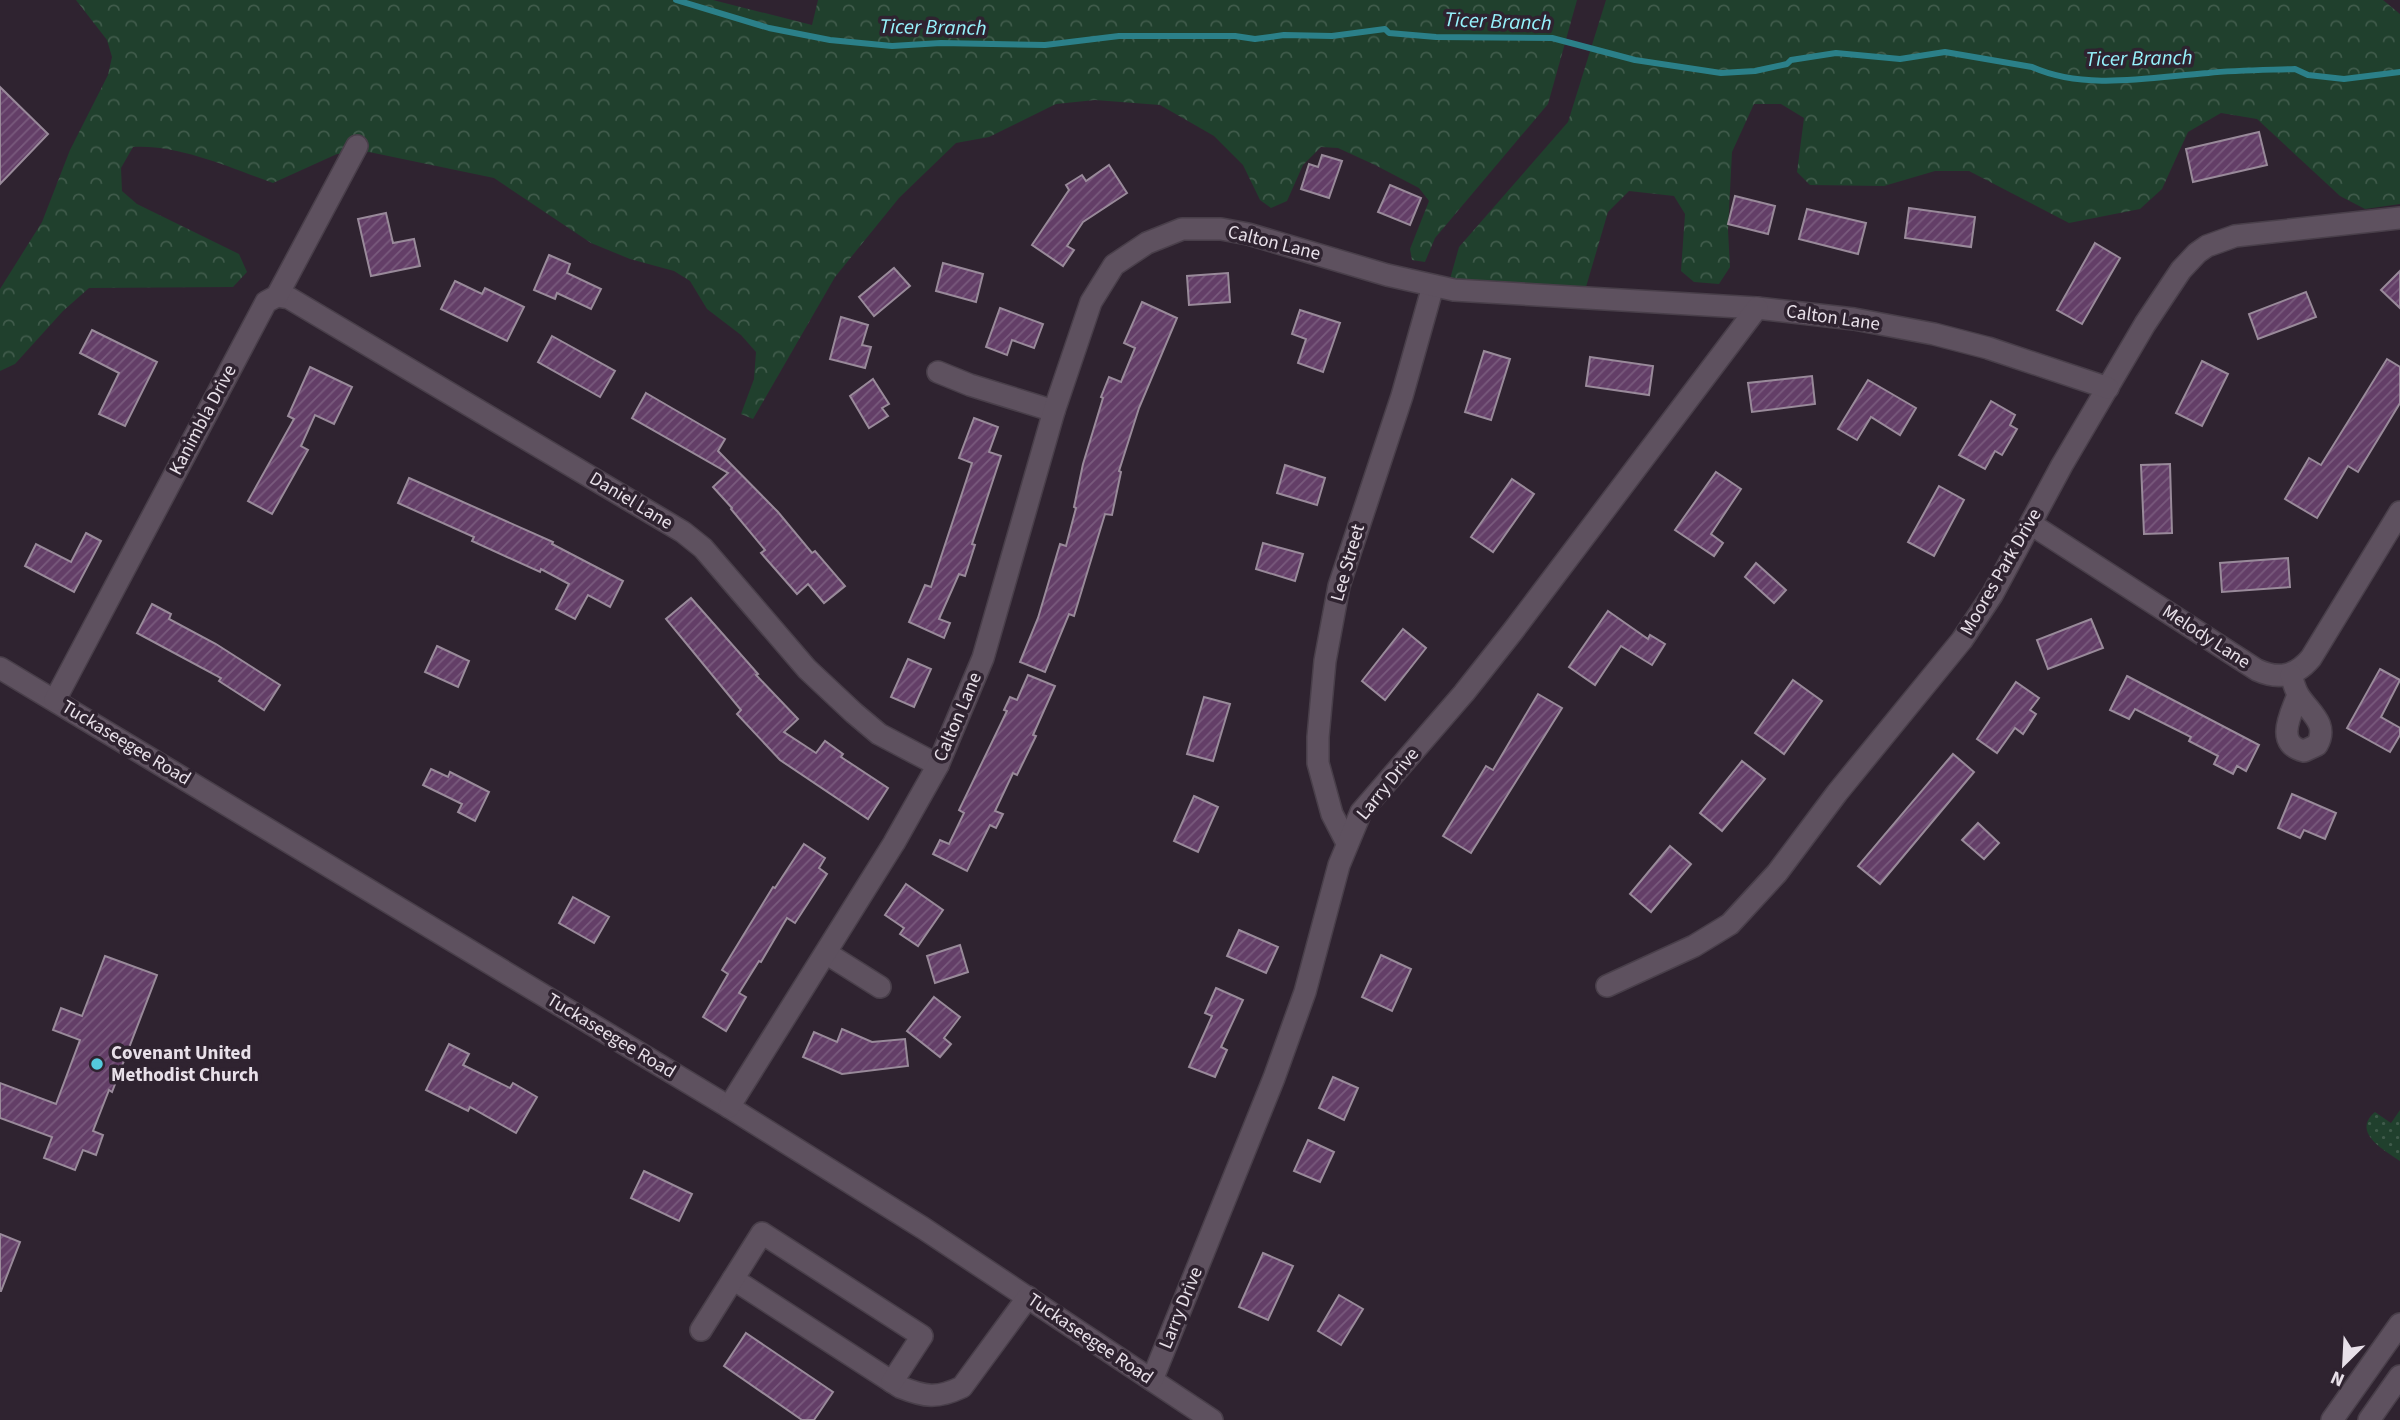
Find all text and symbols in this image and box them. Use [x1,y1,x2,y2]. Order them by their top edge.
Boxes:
water label: Ticer Branch [1444,4,1552,38]
water label: Ticer Branch [879,11,987,43]
water label: Ticer Branch [2085,42,2193,74]
street label: Calton Lane [1225,218,1323,268]
street label: Calton Lane [1784,298,1882,338]
street label: Kanimbla Drive [163,360,243,480]
street label: Daniel Lane [584,465,678,537]
street label: Moores Park Drive [1954,504,2048,640]
street label: Lee Street [1324,521,1372,605]
street label: Melody Lane [2157,598,2255,676]
street label: Calton Lane [927,668,989,766]
street label: Tuckaseegee Road [56,694,196,792]
street label: Larry Drive [1350,742,1426,826]
street label: Tuckaseegee Road [541,987,681,1085]
place label: Covenant United Methodist Church [111,1040,259,1089]
marker: Covenant United Methodist Church [89,1056,105,1072]
street label: Larry Drive [1152,1263,1210,1353]
street label: Tuckaseegee Road [1022,1287,1158,1391]
north arrow [2309,1329,2379,1399]
text: N [2326,1363,2349,1393]

